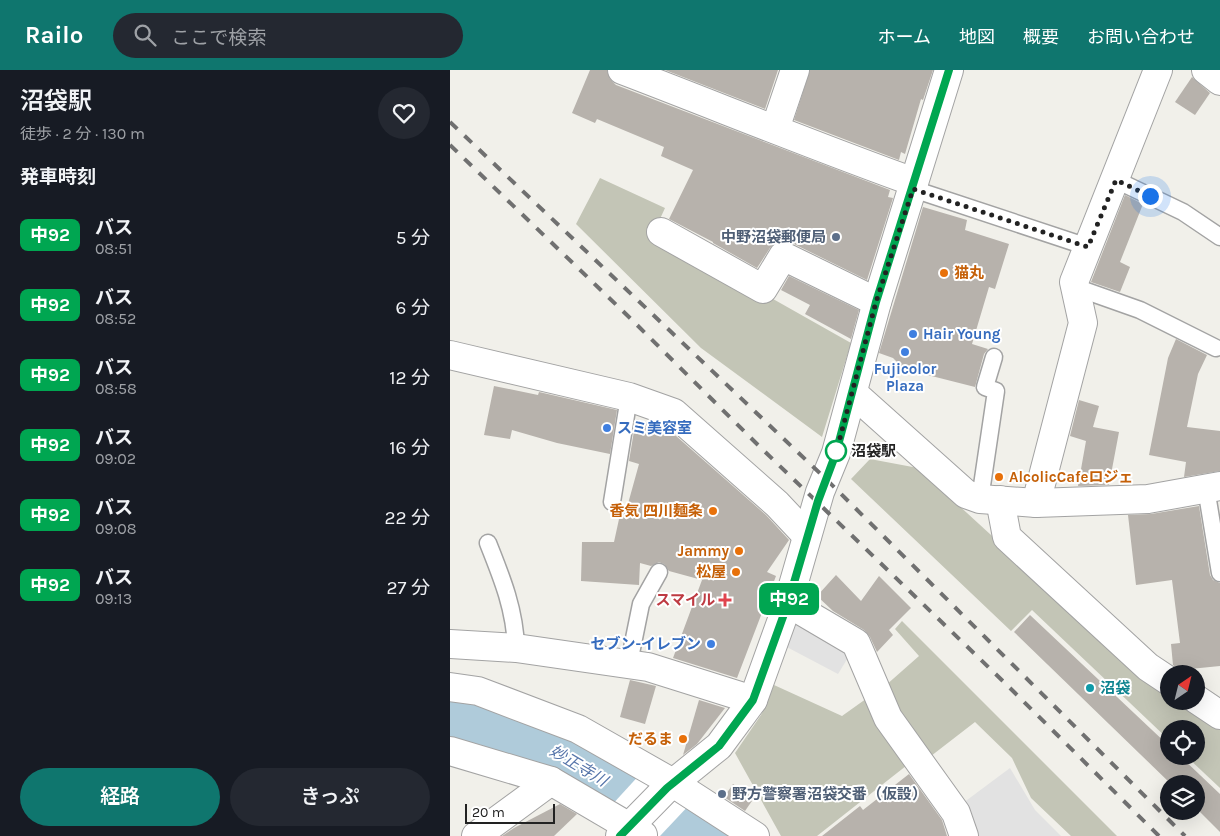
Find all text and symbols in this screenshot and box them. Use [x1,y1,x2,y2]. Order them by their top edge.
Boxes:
search box [113,13,463,58]
text: Railo [25,21,83,49]
icon: search [131,21,159,49]
text: ホーム [878,26,931,48]
text: 地図 [959,26,995,48]
text: 概要 [1023,26,1059,48]
text: お問い合わせ [1087,26,1195,48]
text: ここで検索 [171,27,266,49]
text: 沼袋駅 [20,87,92,115]
button: heart [378,87,430,139]
text: 徒歩 · 2 分 · 130 m [20,124,145,143]
text: 発車時刻 [20,166,96,188]
your location [1138,184,1163,209]
text: バス [95,217,133,239]
text: 中92 [30,224,70,246]
text: 5 分 [396,227,430,249]
place label: 中野沼袋郵便局 [721,228,826,246]
marker: 中野沼袋郵便局 [830,231,842,243]
text: 08:51 [95,239,132,258]
place label: 猫丸 [954,264,984,282]
marker: 猫丸 [938,267,950,279]
text: バス [95,287,133,309]
text: 中92 [30,294,70,316]
text: 6 分 [396,297,430,319]
text: 08:52 [95,309,136,328]
place label: Hair Young [923,325,1001,343]
marker: Hair Young [907,328,919,340]
marker: Fujicolor Plaza [899,346,911,358]
text: バス [95,357,133,379]
place label: Fujicolor Plaza [874,360,936,395]
text: 中92 [30,364,70,386]
text: 12 分 [389,367,430,389]
text: 08:58 [95,379,137,398]
place label: スミ美容室 [617,419,692,437]
marker: スミ美容室 [601,422,613,434]
text: バス [95,427,133,449]
text: 中92 [30,434,70,456]
text: 16 分 [389,437,430,459]
marker: 沼袋駅 [825,440,847,462]
place label: 沼袋駅 [851,442,896,460]
text: 09:02 [95,449,136,468]
place label: AlcolicCafeロジェ [1009,468,1134,486]
marker: AlcolicCafeロジェ [993,471,1005,483]
text: バス [95,497,133,519]
place label: 香気 四川麺条 [609,502,703,520]
text: 中92 [30,504,70,526]
marker: 香気 四川麺条 [707,505,719,517]
text: 22 分 [384,507,430,529]
text: 09:08 [95,519,137,538]
place label: Jammy [678,542,729,560]
marker: Jammy [733,545,745,557]
place label: 松屋 [696,563,726,581]
marker: 松屋 [730,566,742,578]
text: バス [95,567,133,589]
text: 中92 [30,574,70,596]
text: 27 分 [387,577,430,599]
line badge: 中92 [760,583,818,615]
text: 中92 [769,588,809,610]
text: 09:13 [95,589,132,608]
place label: スマイル [655,591,715,609]
marker: スマイル [719,594,731,606]
place label: セブン-イレブン [590,635,701,653]
marker: セブン-イレブン [705,638,717,650]
north arrow [1160,665,1205,710]
map controls [1160,665,1205,820]
place label: 沼袋 [1100,679,1130,697]
marker: 沼袋 [1084,682,1096,694]
button: locate [1160,720,1205,765]
place label: だるま [628,730,673,748]
marker: だるま [677,733,689,745]
water label: 妙正寺川 [546,741,613,791]
button: 経路 [20,768,220,826]
button: きっぷ [230,768,430,826]
button: layers [1160,775,1205,820]
place label: 野方警察署沼袋交番（仮設） [732,785,927,803]
marker: 野方警察署沼袋交番（仮設） [716,788,728,800]
scale bar [465,801,555,824]
text: 20 m [472,804,505,821]

